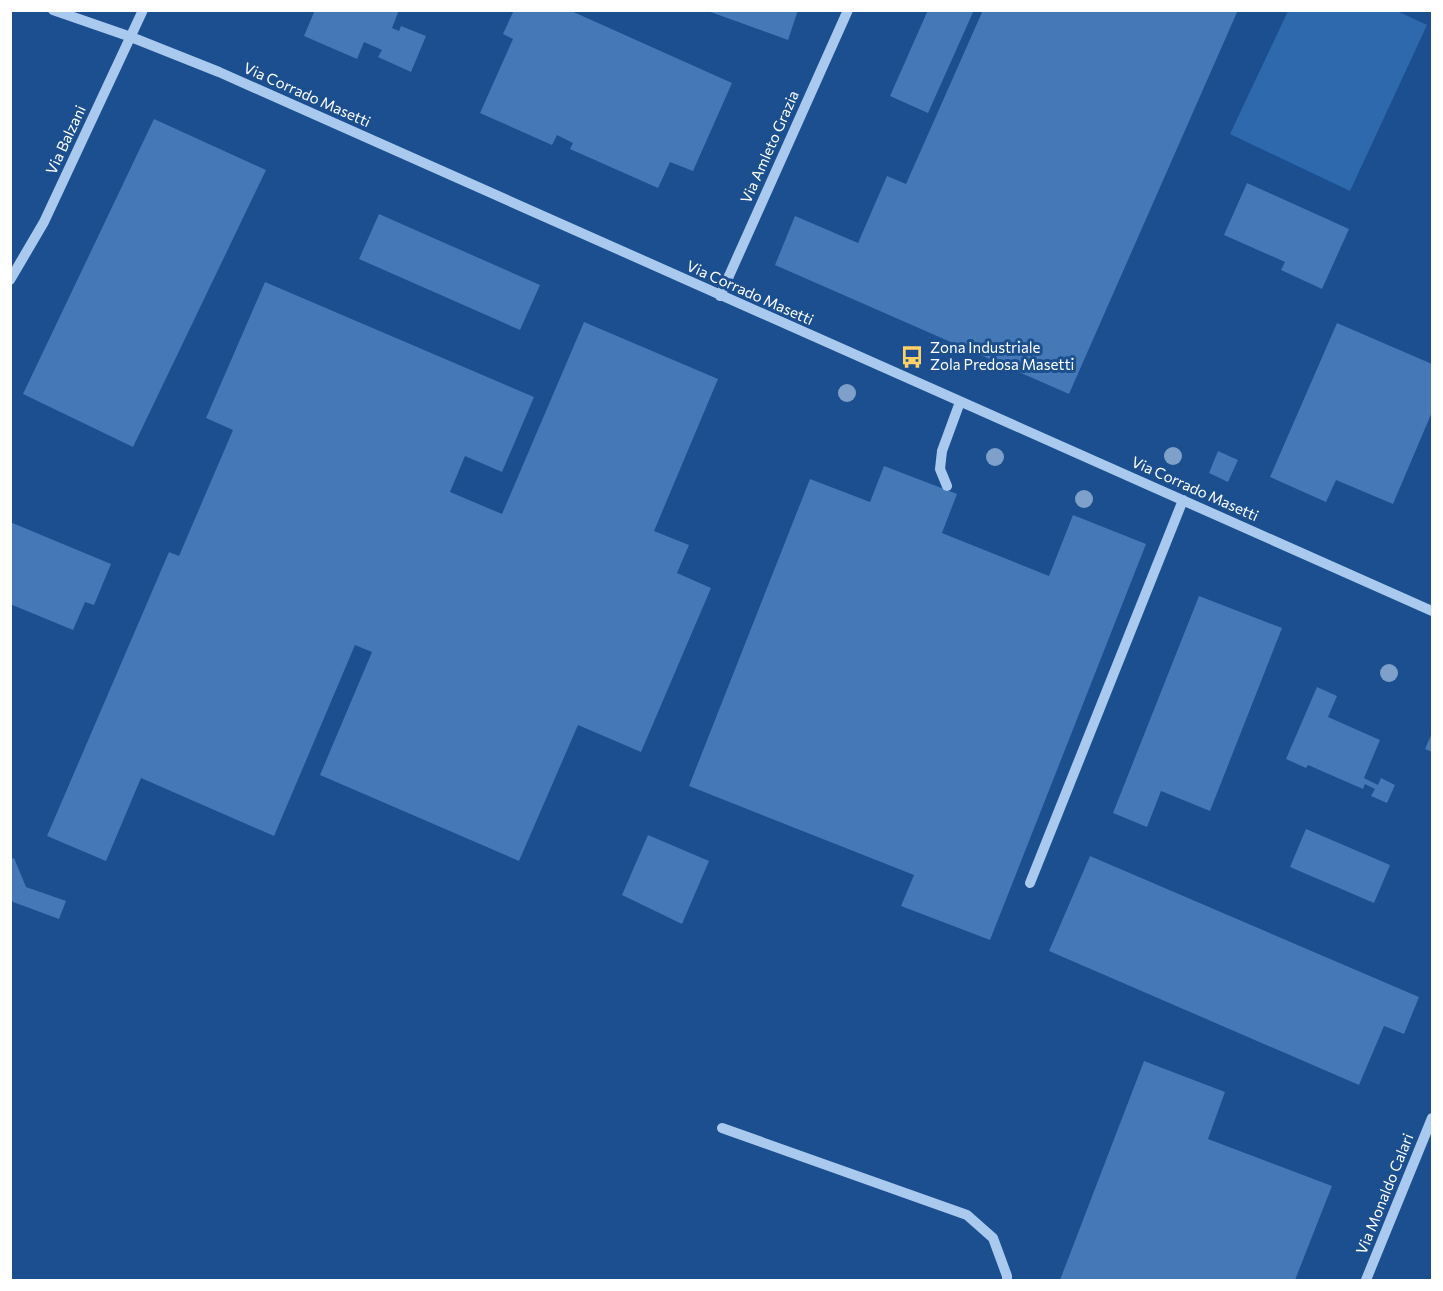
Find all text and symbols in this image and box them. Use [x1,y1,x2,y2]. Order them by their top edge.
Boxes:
street label: Via Corrado Masetti [241,58,374,130]
street label: Via Amleto Grazia [736,87,802,206]
street label: Via Balzani [41,102,89,177]
street label: Via Corrado Masetti [684,256,817,328]
place label: Zona Industriale Zola Predosa Masetti [930,338,1074,373]
bus stop icon: Zona Industriale Zola Predosa Masetti [899,344,925,370]
street label: Via Corrado Masetti [1129,452,1262,524]
street label: Via Monaldo Calari [1352,1131,1416,1257]

